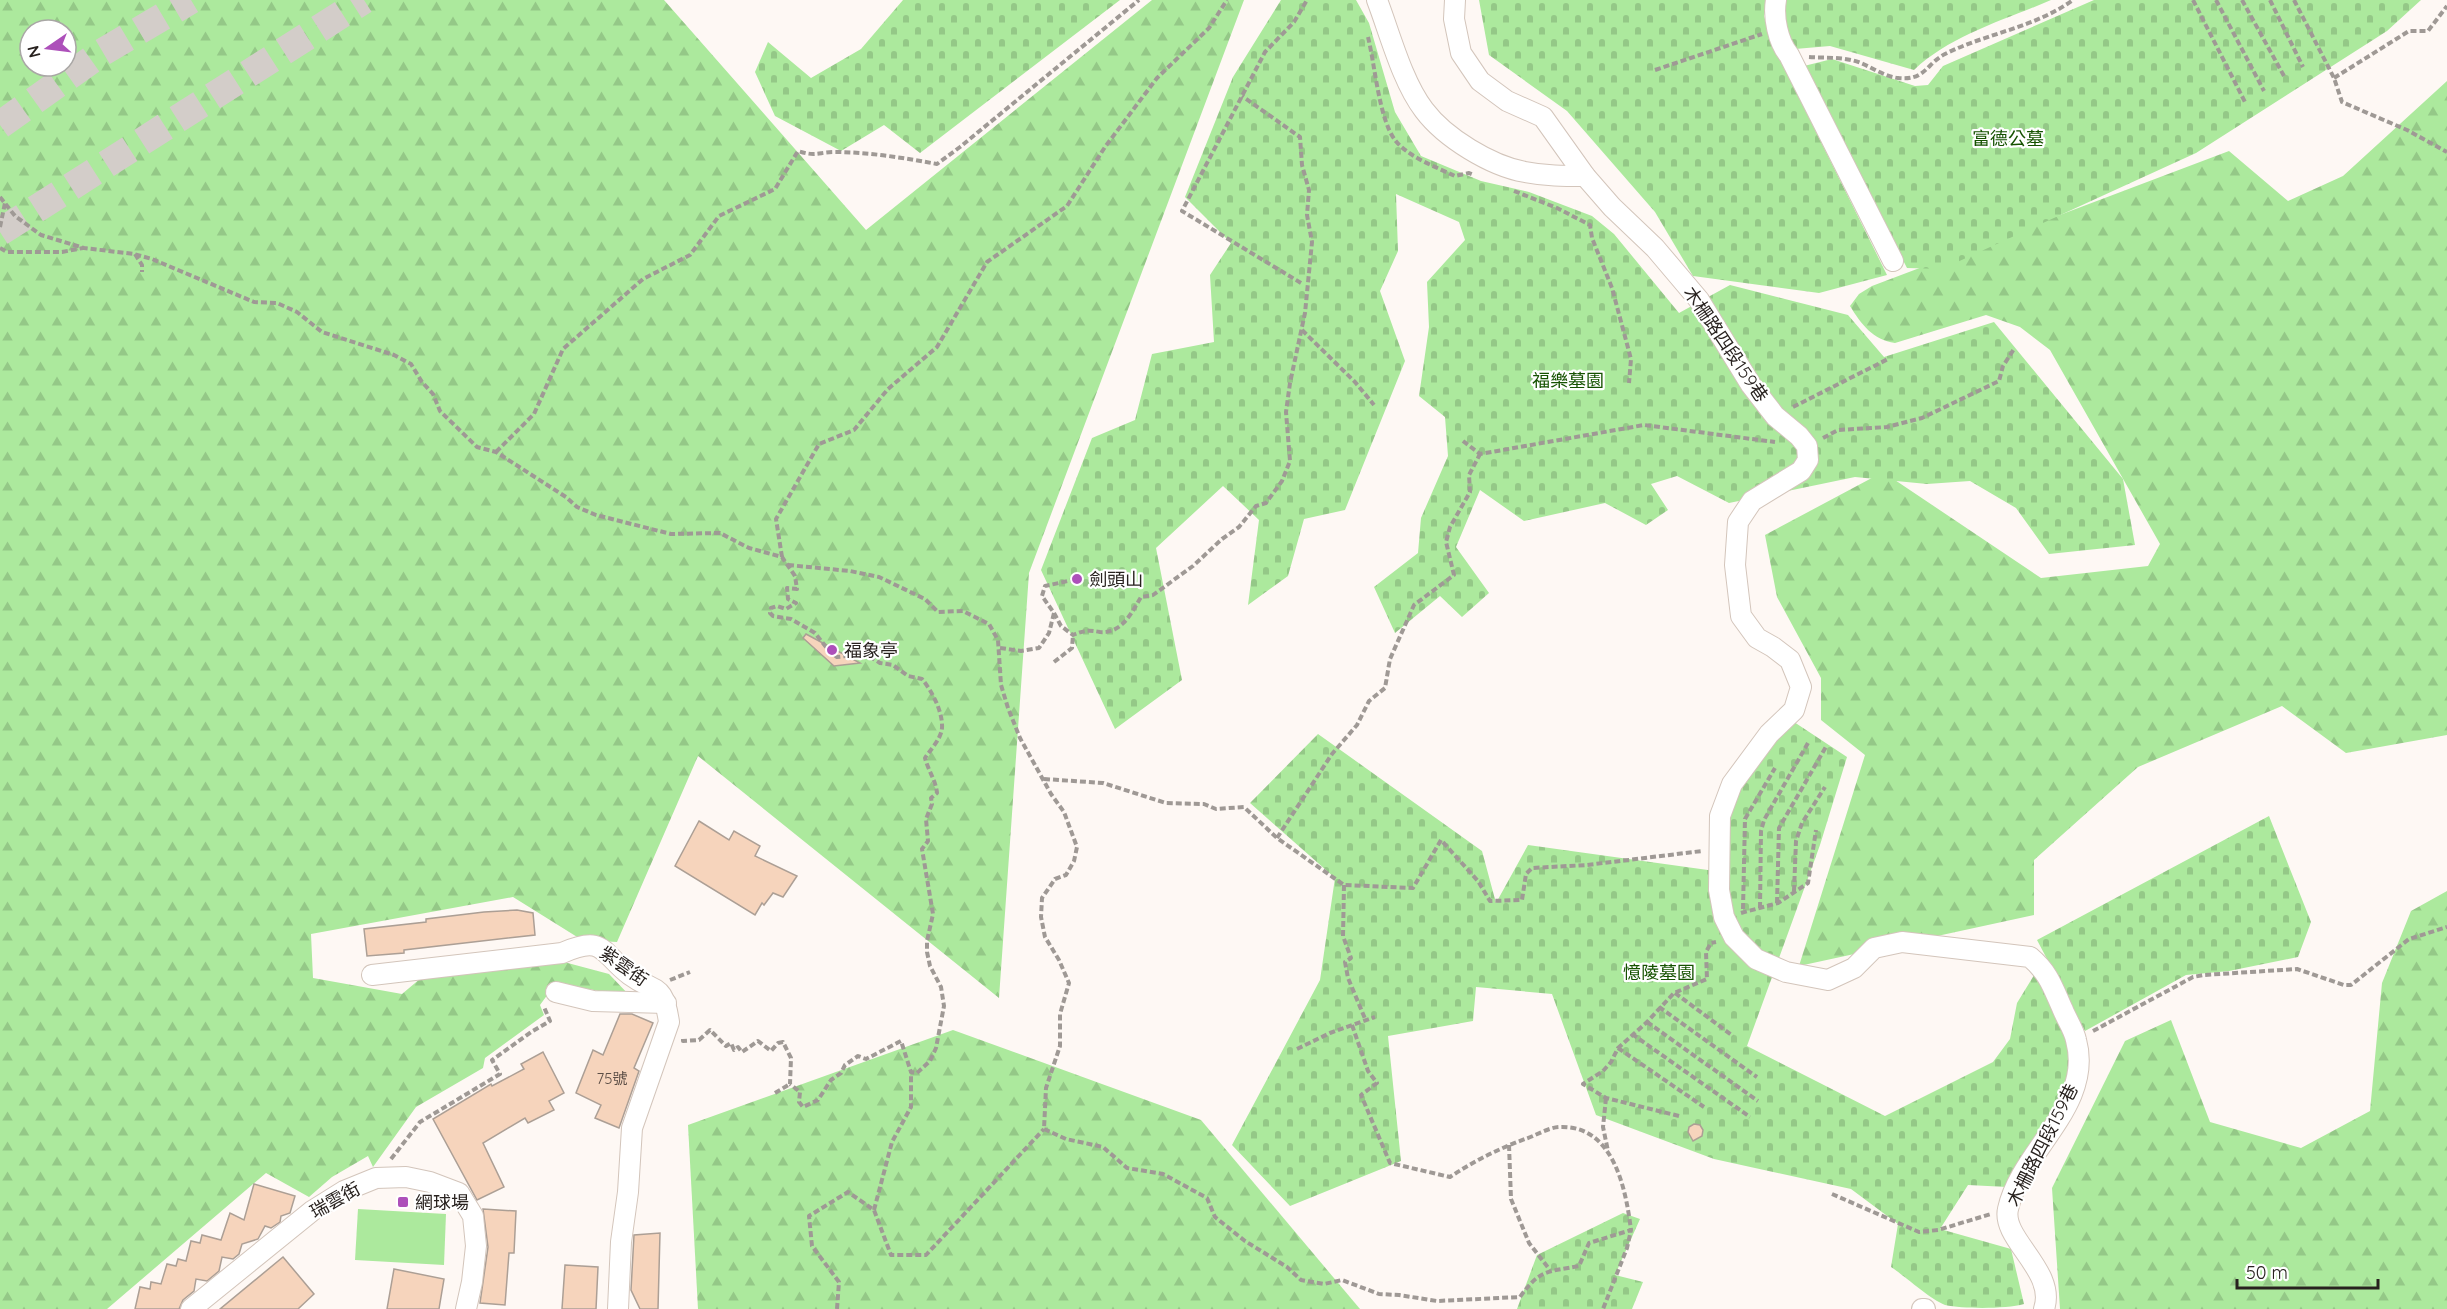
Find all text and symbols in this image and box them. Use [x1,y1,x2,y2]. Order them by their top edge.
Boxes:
north arrow [18,18,78,78]
text: N [22,44,45,60]
park label: 富德公墓 [1972,127,2044,150]
street label: 木柵路四段159巷 [1679,282,1773,406]
park label: 福樂墓園 [1532,369,1604,392]
place label: 劍頭山 [1089,568,1143,591]
marker: 劍頭山 [1070,572,1084,586]
place label: 福象亭 [844,639,898,662]
marker: 福象亭 [825,643,839,657]
street label: 紫雲街 [595,941,653,991]
park label: 憶陵墓園 [1623,961,1695,984]
house number: 75號 [597,1069,627,1088]
street label: 木柵路四段159巷 [2001,1080,2083,1210]
street label: 瑞雲街 [306,1177,364,1223]
place label: 網球場 [415,1191,469,1214]
marker: 網球場 [396,1195,410,1209]
scale bar [2237,1252,2378,1290]
text: 50 m [2246,1261,2288,1284]

